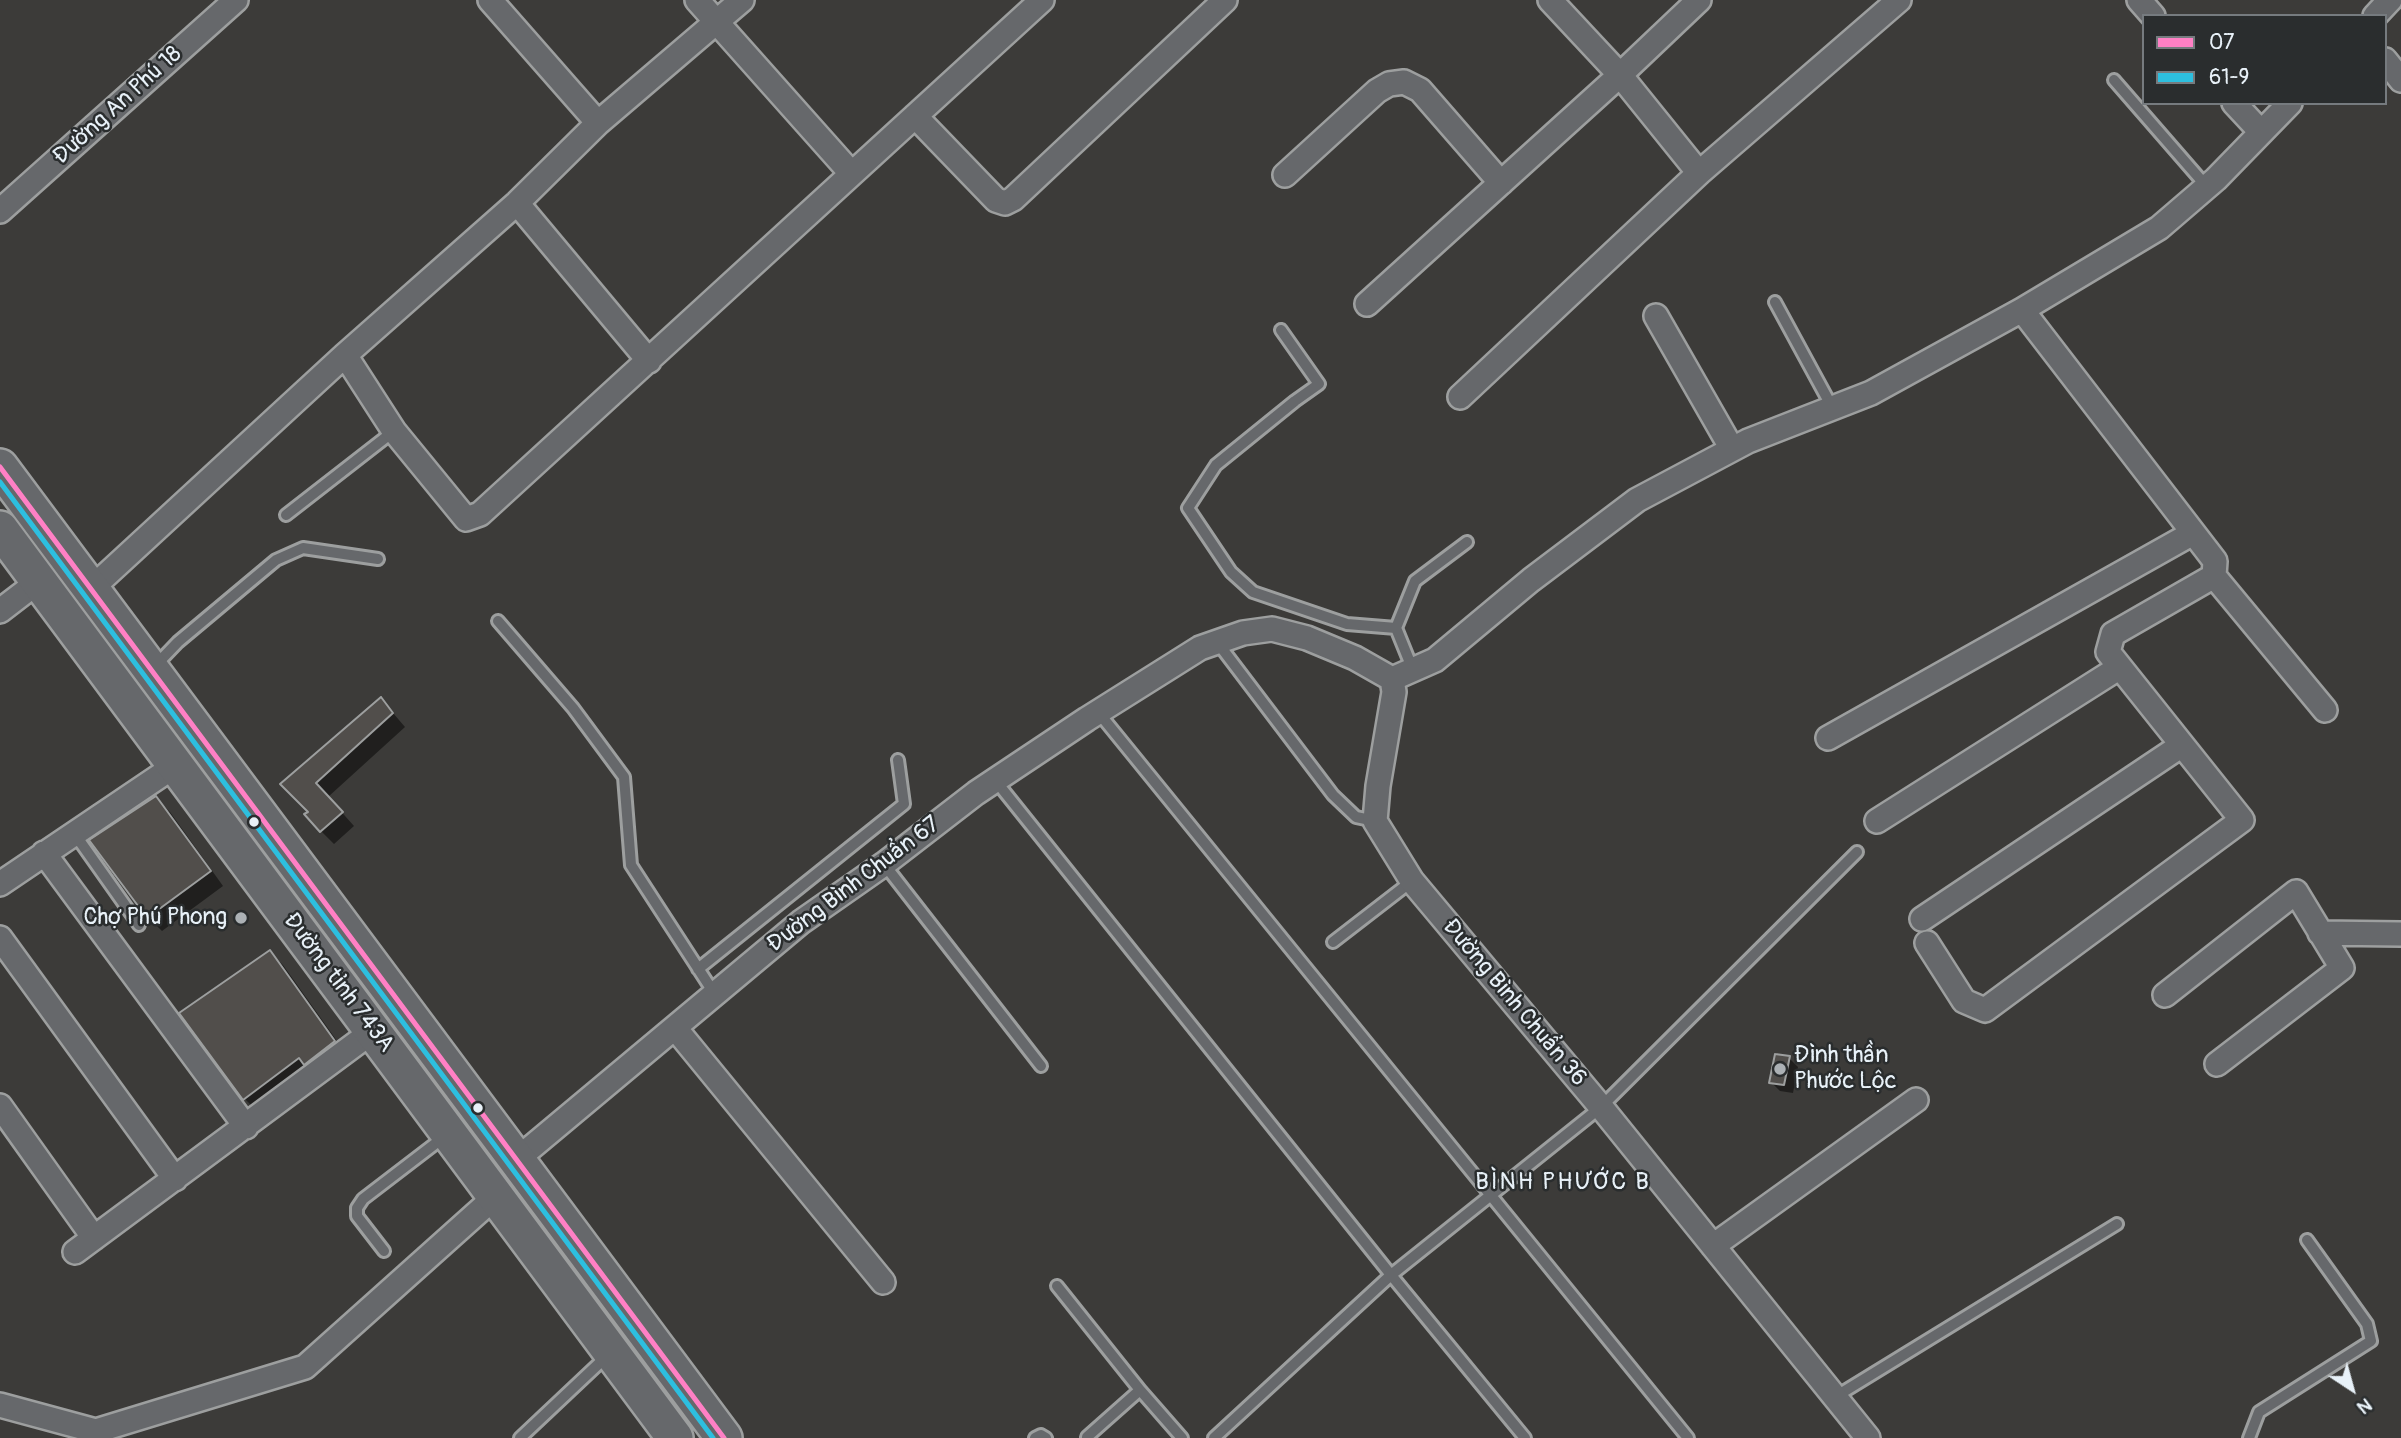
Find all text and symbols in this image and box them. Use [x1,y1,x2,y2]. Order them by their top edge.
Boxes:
legend [2142,14,2387,105]
text: 07 [2209,29,2234,56]
street label: Đường An Phú 18 [48,41,188,171]
text: 61-9 [2209,64,2249,91]
street label: Đường Bình Chuẩn 67 [762,811,946,959]
unlabelled marker [247,815,261,829]
place label: Chợ Phú Phong [83,904,227,932]
street label: Đường tỉnh 743A [277,908,399,1058]
marker: Chợ Phú Phong [233,910,249,926]
street label: Đường Bình Chuẩn 36 [1436,914,1592,1092]
place label: Đình thần Phước Lộc [1794,1042,1896,1096]
marker: Đình thần Phước Lộc [1772,1061,1788,1077]
unlabelled marker [471,1101,485,1115]
district label: BÌNH PHƯỚC B [1477,1169,1649,1197]
north arrow [2317,1354,2387,1424]
text: N [2352,1392,2377,1419]

